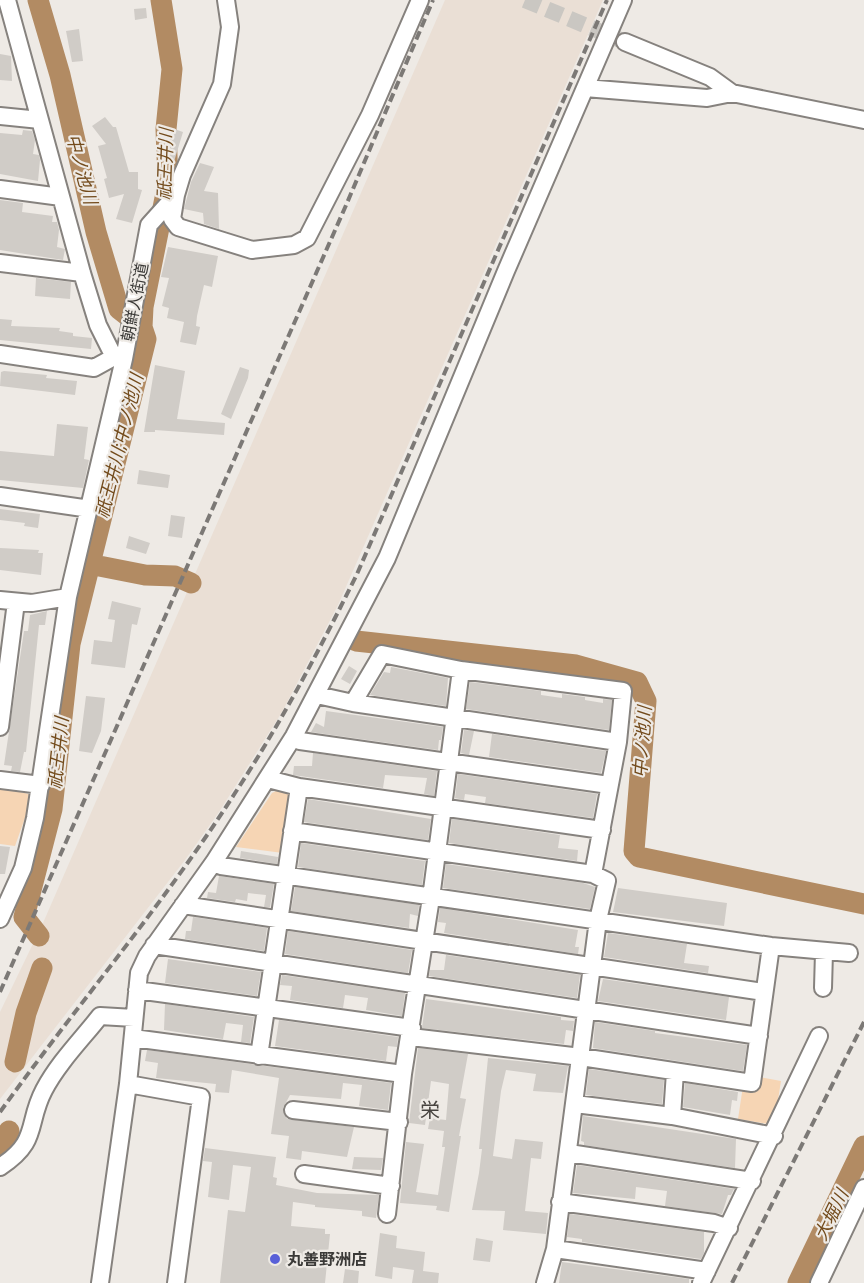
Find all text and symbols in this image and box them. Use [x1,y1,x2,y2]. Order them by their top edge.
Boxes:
water label: 祇王井川 [153,126,177,200]
water label: 中ノ池川 [63,132,102,208]
street label: 朝鮮人街道 [118,261,152,343]
water label: 祇王井川;中ノ池川 [91,370,148,520]
water label: 中ノ池川 [629,703,655,779]
water label: 祇王井川 [44,714,72,790]
district label: 栄 [420,1098,440,1122]
water label: 大堀川 [810,1184,853,1244]
place label: 丸善野洲店 [287,1250,367,1269]
marker: 丸善野洲店 [268,1252,282,1266]

